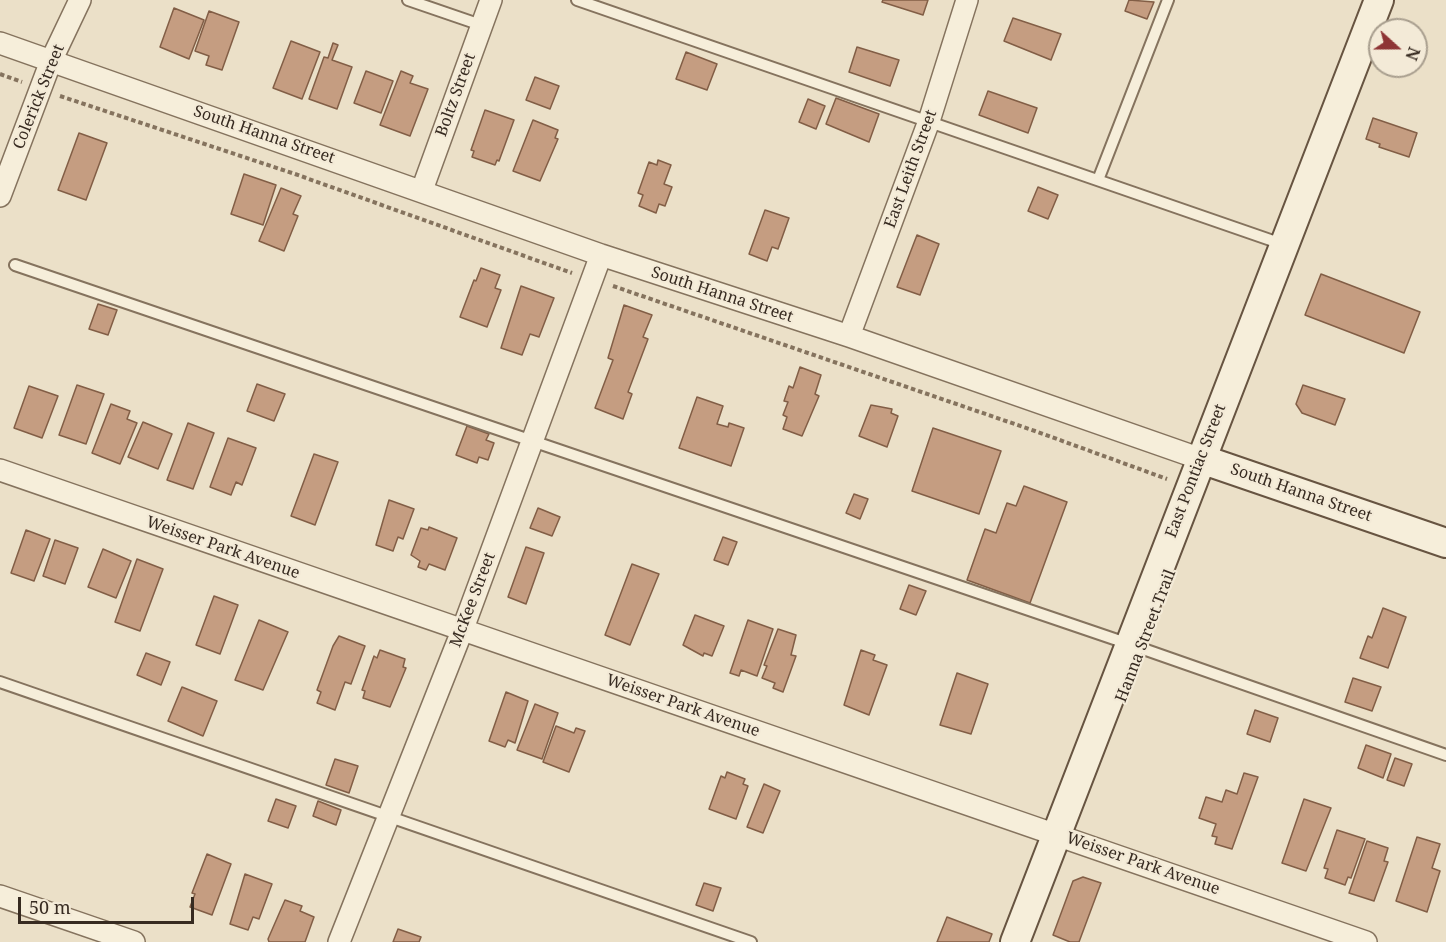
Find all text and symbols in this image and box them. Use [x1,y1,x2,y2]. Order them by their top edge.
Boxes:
north arrow [1368,18,1428,78]
street label: Colerick Street [9,42,69,152]
text: N [1400,44,1425,64]
street label: Boltz Street [432,51,480,139]
street label: South Hanna Street [191,102,337,168]
street label: East Leith Street [881,107,941,231]
street label: South Hanna Street [649,263,795,327]
street label: East Pontiac Street [1162,401,1230,541]
street label: South Hanna Street [1228,460,1374,526]
street label: Weisser Park Avenue [144,513,302,583]
street label: McKee Street [446,550,500,650]
street label: Hanna Street Trail [1112,567,1180,705]
street label: Weisser Park Avenue [604,671,762,741]
street label: Weisser Park Avenue [1064,829,1222,899]
scale bar [21,885,196,923]
text: 50 m [29,895,71,919]

